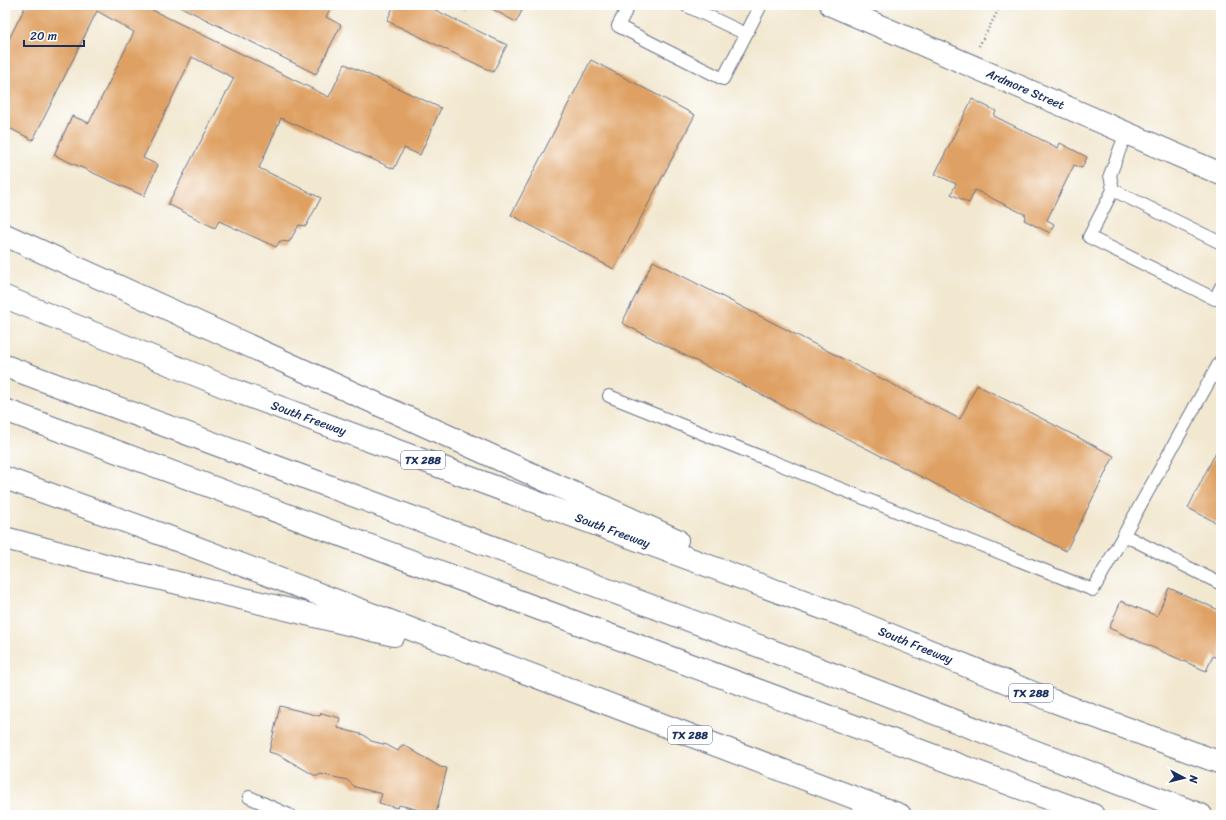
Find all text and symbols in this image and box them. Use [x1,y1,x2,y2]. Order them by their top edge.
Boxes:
scale bar [24,22,84,48]
text: 20 m [30,25,57,47]
street label: Ardmore Street [982,62,1068,116]
street label: South Freeway [268,394,350,442]
road number: TX 288 [401,451,445,469]
street label: South Freeway [572,506,654,555]
street label: South Freeway [875,620,957,670]
road number: TX 288 [1009,684,1053,702]
road number: TX 288 [668,726,712,744]
north arrow [1164,758,1204,798]
text: N [1183,773,1203,784]

